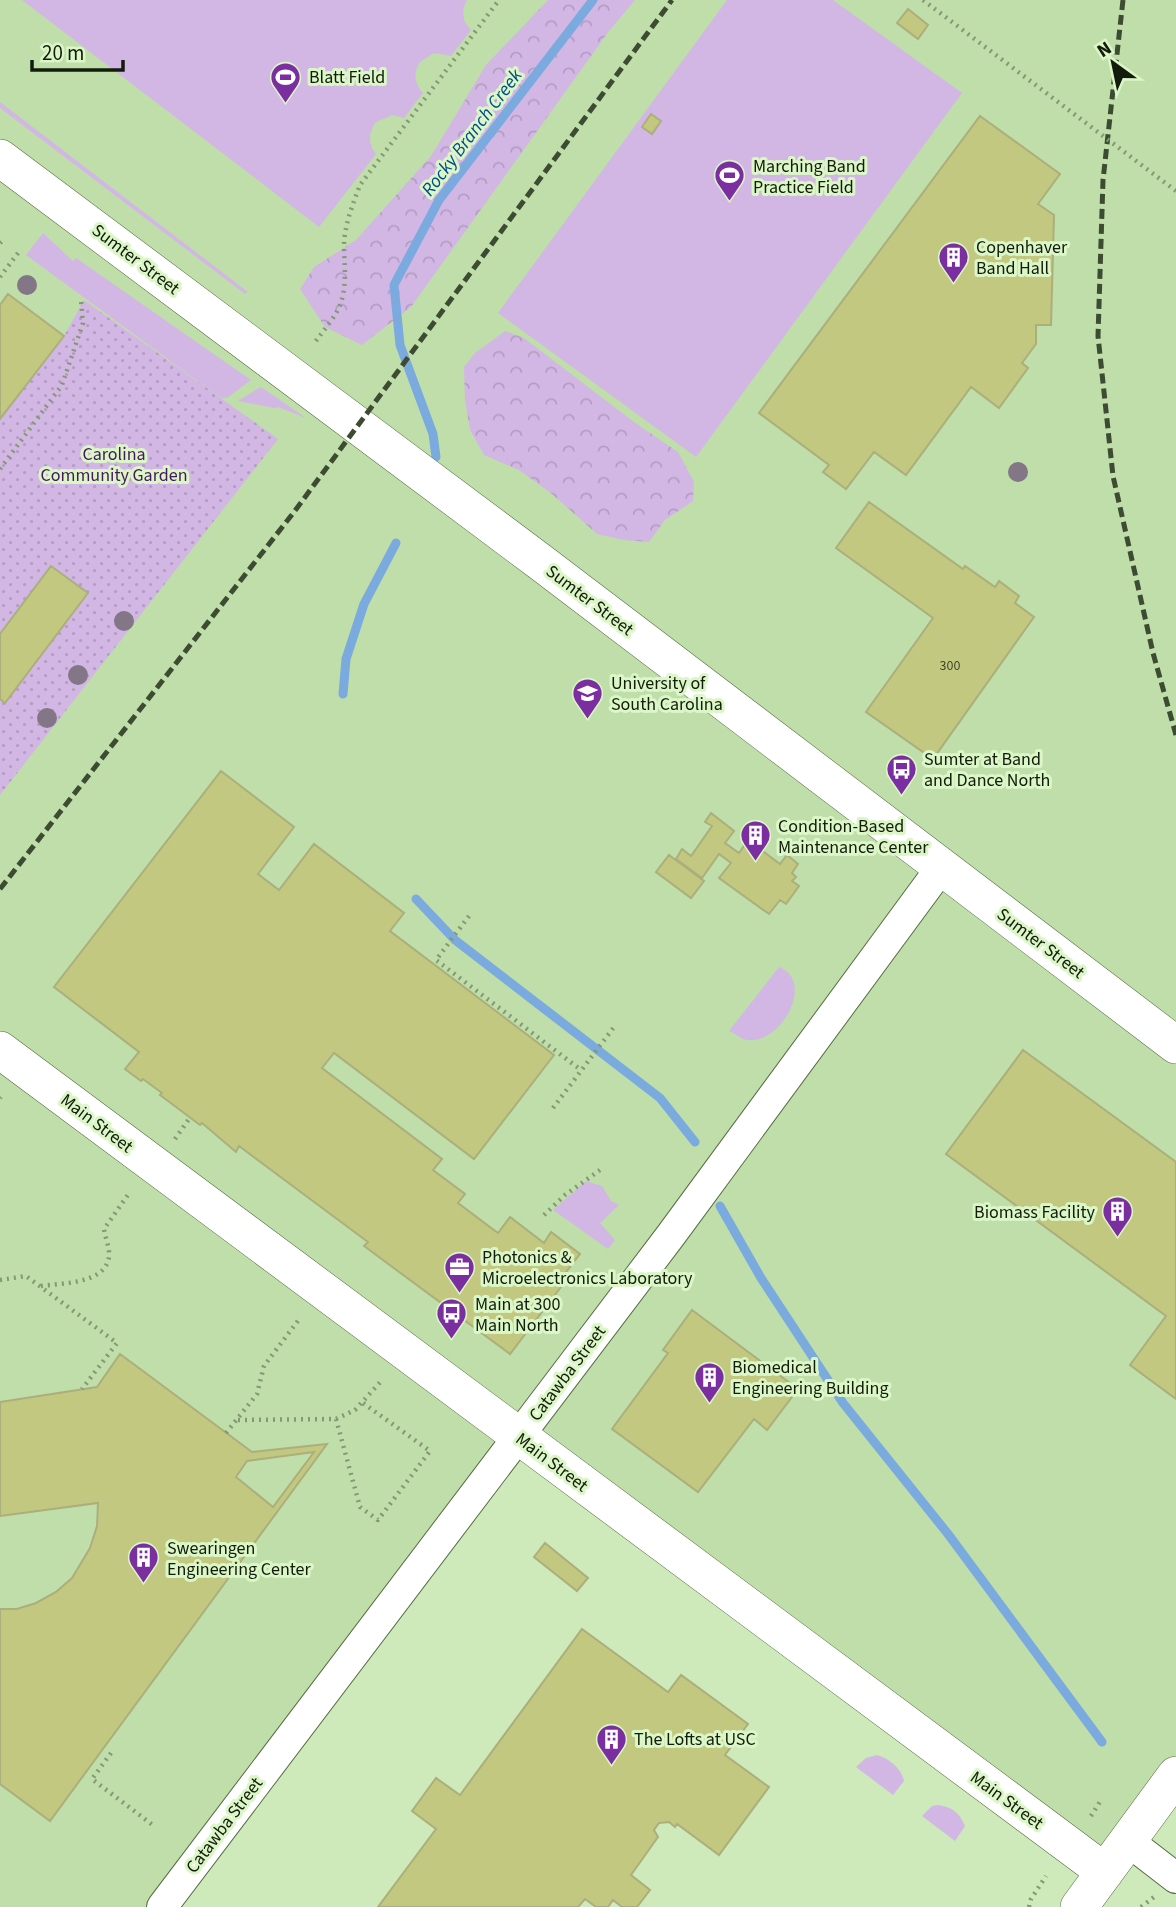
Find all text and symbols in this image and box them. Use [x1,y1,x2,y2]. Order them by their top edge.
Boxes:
scale bar [32,28,122,72]
north arrow [1078,28,1148,98]
text: N [1092,35,1117,65]
text: 20 m [42,38,84,68]
sports icon: Blatt Field [269,60,303,104]
water label: Rocky Branch Creek [415,63,530,202]
place label: Blatt Field [309,65,385,90]
place label: Marching Band Practice Field [753,154,866,200]
sports icon: Marching Band Practice Field [713,159,747,203]
street label: Sumter Street [87,218,185,301]
place label: Copenhaver Band Hall [976,235,1068,281]
building icon: Copenhaver Band Hall [936,240,970,284]
park label: Carolina Community Garden [40,442,188,488]
street label: Sumter Street [541,559,639,642]
house number: 300 [940,656,960,676]
place label: University of South Carolina [611,671,723,717]
school or university icon: University of South Carolina [571,676,605,720]
place label: Sumter at Band and Dance North [924,747,1050,793]
bus stop icon: Sumter at Band and Dance North [884,752,918,796]
place label: Condition-Based Maintenance Center [778,814,929,860]
building icon: Condition-Based Maintenance Center [738,819,772,863]
street label: Sumter Street [992,902,1090,985]
street label: Main Street [55,1088,138,1159]
building icon: Biomass Facility [1101,1195,1135,1239]
place label: Biomass Facility [974,1200,1096,1225]
place label: Photonics & Microelectronics Laboratory [482,1245,693,1291]
office icon: Photonics & Microelectronics Laboratory [442,1250,476,1294]
place label: Main at 300 Main North [475,1292,560,1338]
bus stop icon: Main at 300 Main North [435,1297,469,1341]
street label: Catawba Street [523,1320,612,1426]
place label: Biomedical Engineering Building [732,1355,888,1401]
building icon: Biomedical Engineering Building [692,1360,726,1404]
street label: Main Street [510,1427,593,1498]
place label: Swearingen Engineering Center [167,1536,312,1582]
building icon: Swearingen Engineering Center [127,1541,161,1585]
building icon: The Lofts at USC [594,1722,628,1766]
place label: The Lofts at USC [634,1727,756,1752]
street label: Main Street [965,1765,1048,1836]
street label: Catawba Street [180,1772,269,1878]

